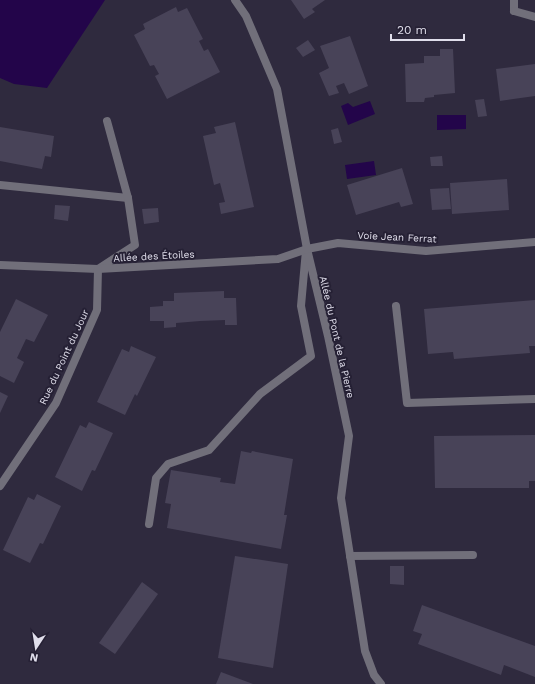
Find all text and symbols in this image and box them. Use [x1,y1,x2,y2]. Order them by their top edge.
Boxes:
scale bar [391,16,464,42]
text: 20 m [397,23,427,37]
street label: Voie Jean Ferrat [357,229,438,245]
street label: Allée des Étoiles [113,248,195,264]
street label: Allée du Pont de la Pierre [318,275,356,399]
street label: Rue du Point du Jour [37,308,91,406]
north arrow [16,628,56,668]
text: N [29,650,39,664]

